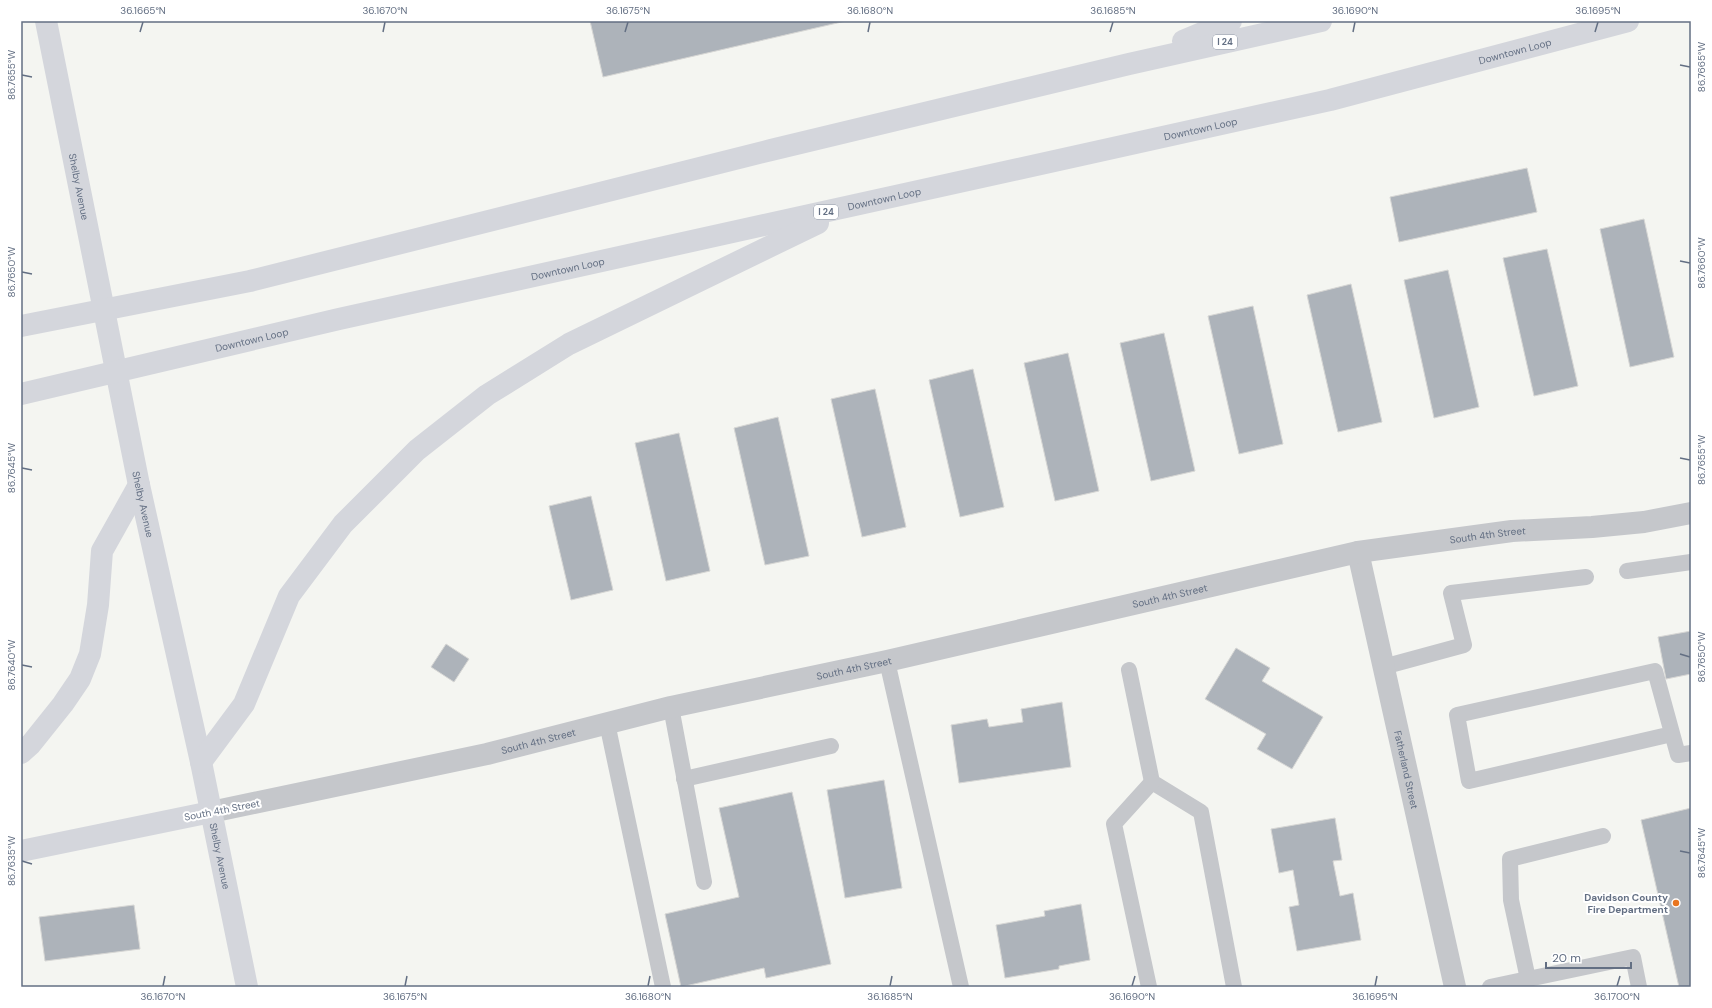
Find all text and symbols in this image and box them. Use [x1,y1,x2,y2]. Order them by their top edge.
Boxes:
text: 36.1665°N [120,4,166,17]
text: 36.1670°N [362,4,408,17]
text: 36.1675°N [606,4,650,17]
text: 36.1680°N [847,4,893,17]
text: 36.1685°N [1090,4,1136,17]
text: 36.1690°N [1332,4,1378,17]
text: 36.1695°N [1575,4,1621,17]
road number: I 24 [1213,35,1237,49]
street label: Downtown Loop [1477,35,1553,67]
text: 86.7665°W [1695,42,1708,92]
text: 86.7655°W [5,50,18,100]
street label: Downtown Loop [1163,114,1238,143]
street label: Shelby Avenue [66,152,92,221]
street label: Downtown Loop [846,184,922,213]
road number: I 24 [814,205,838,219]
text: 86.7660°W [1695,237,1708,289]
text: 86.7650°W [5,246,18,297]
street label: Downtown Loop [530,254,606,283]
street label: Downtown Loop [214,325,290,355]
text: 86.7655°W [1695,435,1708,485]
text: 86.7645°W [5,443,18,493]
street label: Shelby Avenue [130,470,157,539]
street label: South 4th Street [1449,524,1526,546]
street label: South 4th Street [1131,581,1209,611]
text: 86.7650°W [1695,631,1708,682]
text: 86.7640°W [5,639,18,691]
street label: South 4th Street [815,654,893,682]
street label: South 4th Street [500,725,577,757]
street label: Fatherland Street [1391,729,1422,810]
street label: South 4th Street [183,796,261,824]
street label: Shelby Avenue [207,822,233,891]
text: 86.7645°W [1695,828,1708,878]
text: 86.7635°W [5,836,18,886]
place label: Davidson County Fire Department [1584,891,1668,916]
marker: Davidson County Fire Department [1671,898,1681,908]
scale bar [1546,944,1631,970]
text: 20 m [1552,950,1581,966]
text: 36.1670°N [140,990,186,1003]
text: 36.1675°N [383,990,427,1003]
text: 36.1680°N [625,990,671,1003]
text: 36.1685°N [867,990,913,1003]
text: 36.1690°N [1109,990,1155,1003]
text: 36.1695°N [1352,990,1398,1003]
text: 36.1700°N [1594,990,1640,1003]

